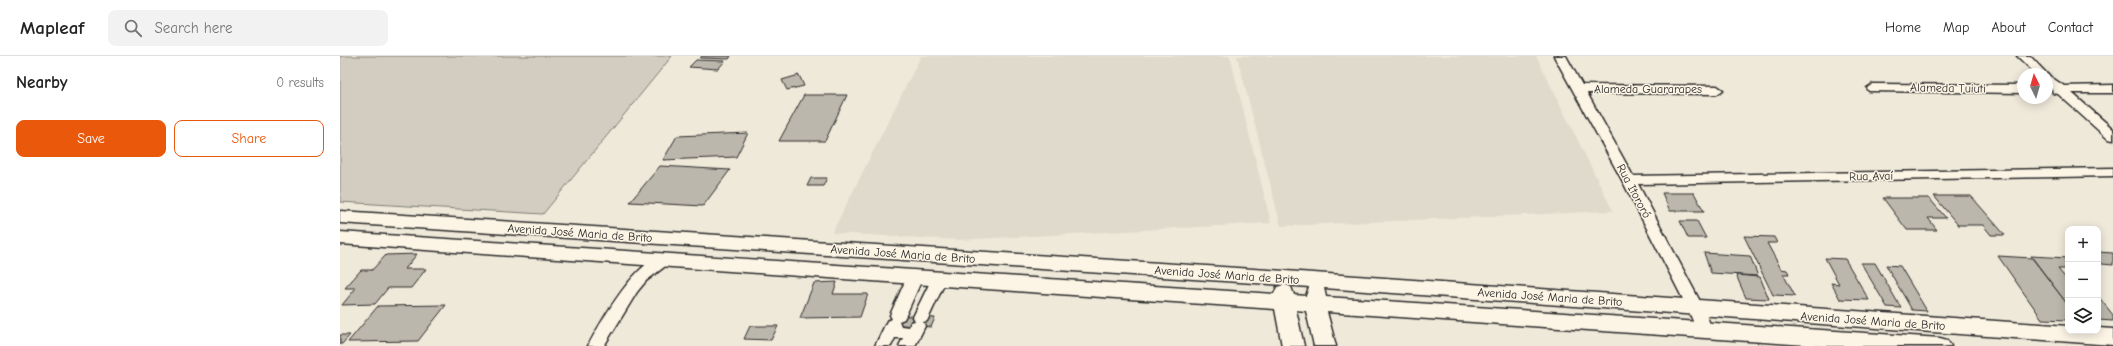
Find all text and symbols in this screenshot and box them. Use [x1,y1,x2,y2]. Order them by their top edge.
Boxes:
search box [108,10,388,46]
text: Mapleaf [20,17,84,39]
icon: search [122,17,144,39]
text: Search here [154,19,233,37]
text: Home [1885,19,1921,36]
text: Map [1943,19,1969,36]
text: About [1991,19,2026,36]
text: Contact [2048,19,2093,36]
north arrow [2017,68,2053,104]
text: Nearby [16,73,67,92]
text: 0 results [276,75,324,90]
street label: Alameda Tuiuti [1910,80,1986,96]
street label: Alameda Guararapes [1594,82,1702,96]
button: Save [16,120,166,157]
button: Share [174,120,324,157]
street label: Rua Itororó [1614,162,1654,220]
street label: Rua Avaí [1849,169,1893,183]
street label: Avenida José Maria de Brito [507,221,653,245]
map controls [2065,226,2101,334]
button: + [2065,226,2101,262]
street label: Avenida José Maria de Brito [830,242,976,266]
button: − [2065,262,2101,298]
street label: Avenida José Maria de Brito [1154,263,1300,287]
street label: Avenida José Maria de Brito [1477,285,1623,309]
button: layers [2065,298,2101,334]
street label: Avenida José Maria de Brito [1800,309,1946,333]

